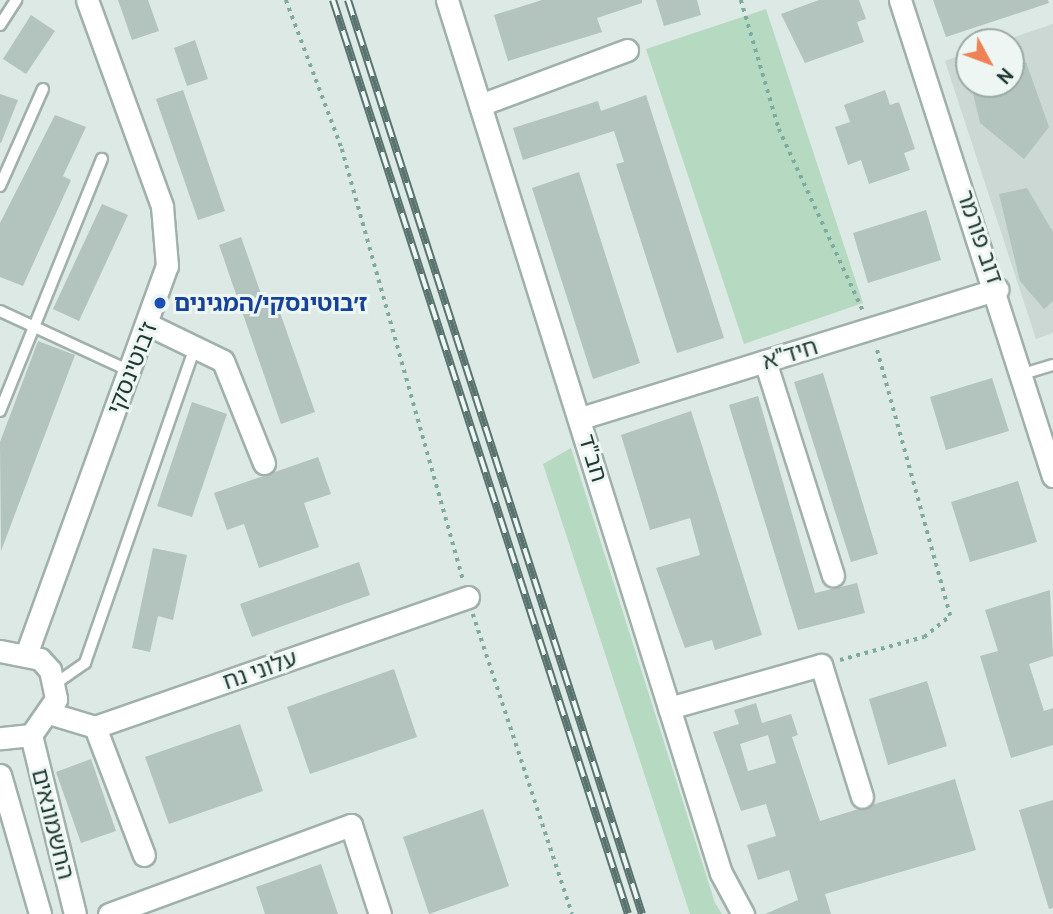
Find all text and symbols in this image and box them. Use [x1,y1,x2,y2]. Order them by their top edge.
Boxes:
north arrow [955,28,1025,98]
text: N [992,63,1018,88]
street label: דוב פורמר [951,187,1009,287]
place label: ז׳בוטינסקי/המגינים [174,289,367,317]
marker: ז׳בוטינסקי/המגינים [152,295,168,311]
street label: ז'בוטינסקי [101,318,163,418]
street label: חיד"א [759,333,821,375]
street label: חב"ד [573,431,613,485]
street label: עלוני נח [219,644,301,696]
street label: החשמונאים [26,766,80,882]

